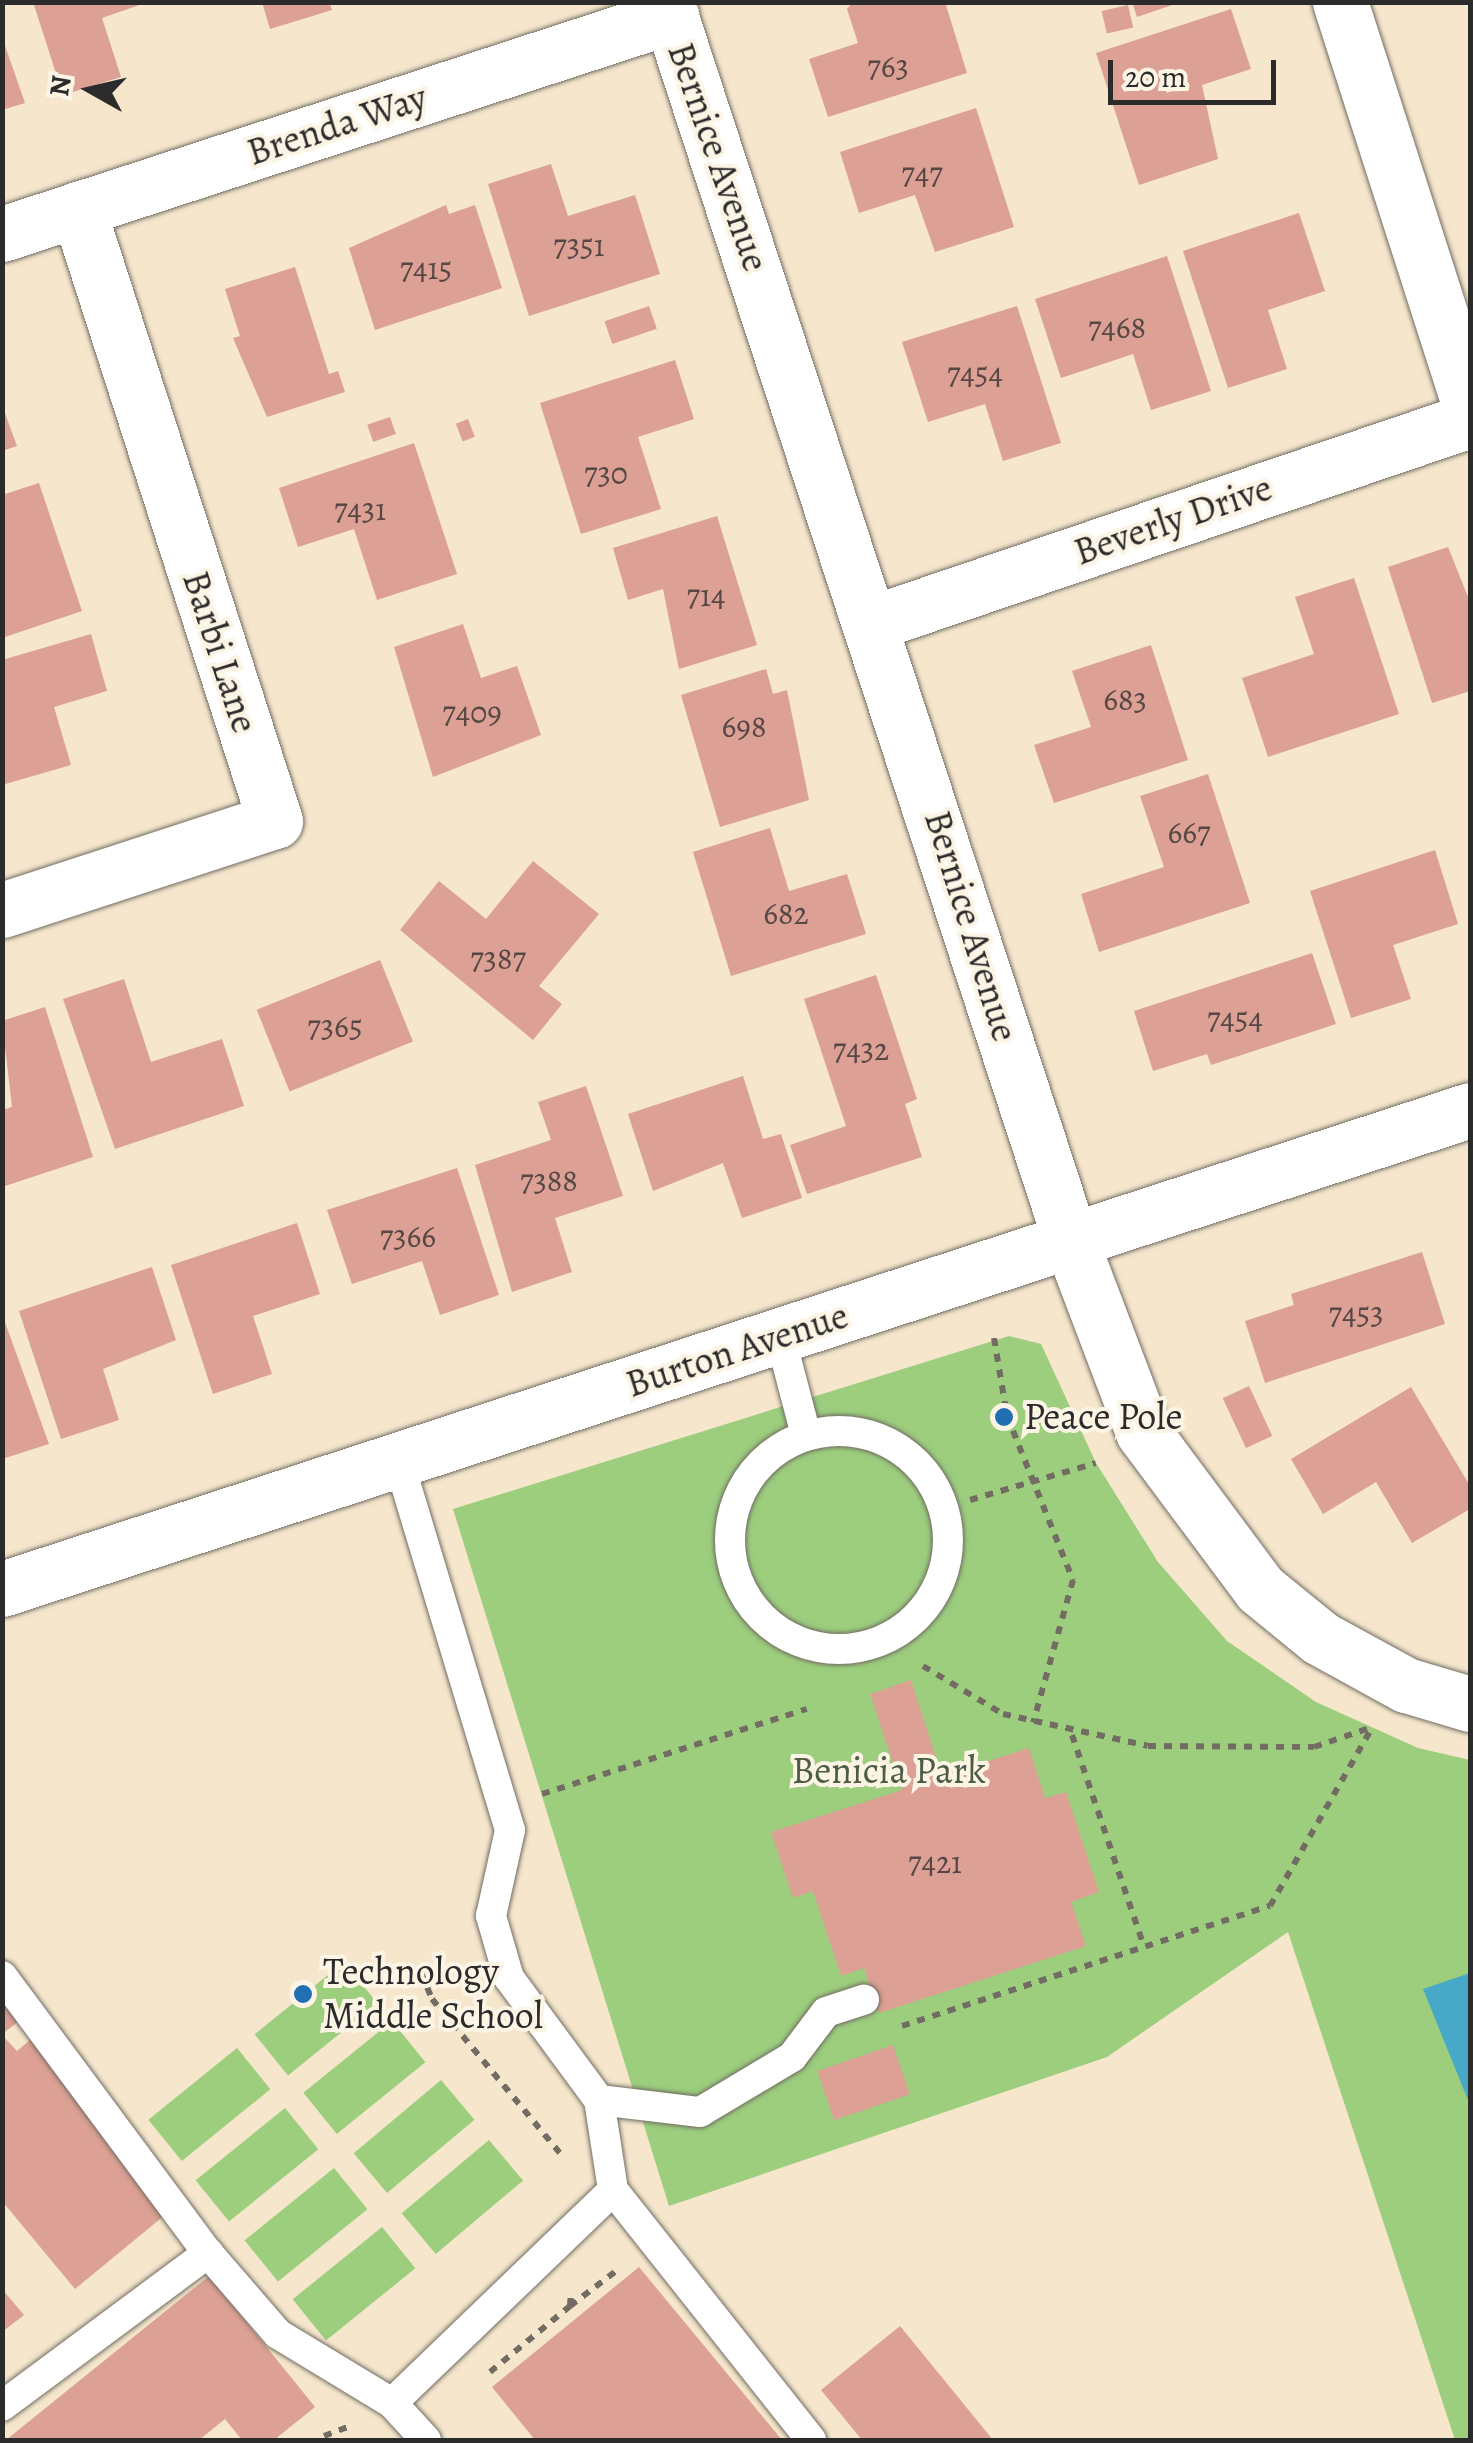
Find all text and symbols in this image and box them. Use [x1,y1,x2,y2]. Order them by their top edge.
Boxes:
street label: Bernice Avenue [658,37,778,277]
north arrow [40,40,140,140]
scale bar [1113,40,1280,102]
house number: 763 [867,47,909,85]
text: 20 m [1125,57,1186,97]
text: N [40,73,81,99]
street label: Brenda Way [241,75,433,175]
house number: 747 [901,154,943,192]
house number: 7351 [553,226,605,264]
house number: 7415 [400,249,452,287]
house number: 7468 [1088,308,1146,346]
house number: 7454 [947,354,1003,392]
house number: 730 [584,454,628,492]
street label: Beverly Drive [1068,465,1278,575]
house number: 7431 [334,490,386,528]
street label: Barbi Lane [172,565,268,739]
house number: 714 [687,576,725,614]
house number: 683 [1103,680,1147,718]
house number: 7409 [442,693,502,731]
house number: 698 [722,707,766,745]
street label: Bernice Avenue [914,805,1028,1047]
house number: 667 [1167,813,1211,851]
house number: 682 [763,894,809,932]
house number: 7387 [470,939,526,977]
house number: 7454 [1207,999,1263,1037]
house number: 7365 [307,1007,363,1045]
house number: 7432 [833,1030,889,1068]
house number: 7388 [520,1161,578,1199]
house number: 7366 [380,1217,436,1255]
street label: Burton Avenue [620,1293,854,1407]
house number: 7453 [1328,1294,1384,1332]
place label: Peace Pole [1024,1394,1182,1440]
marker: Peace Pole [993,1406,1015,1428]
park label: Benicia Park [792,1748,986,1794]
house number: 7421 [908,1843,962,1881]
place label: Technology Middle School [323,1949,543,2038]
marker: Technology Middle School [292,1983,314,2005]

